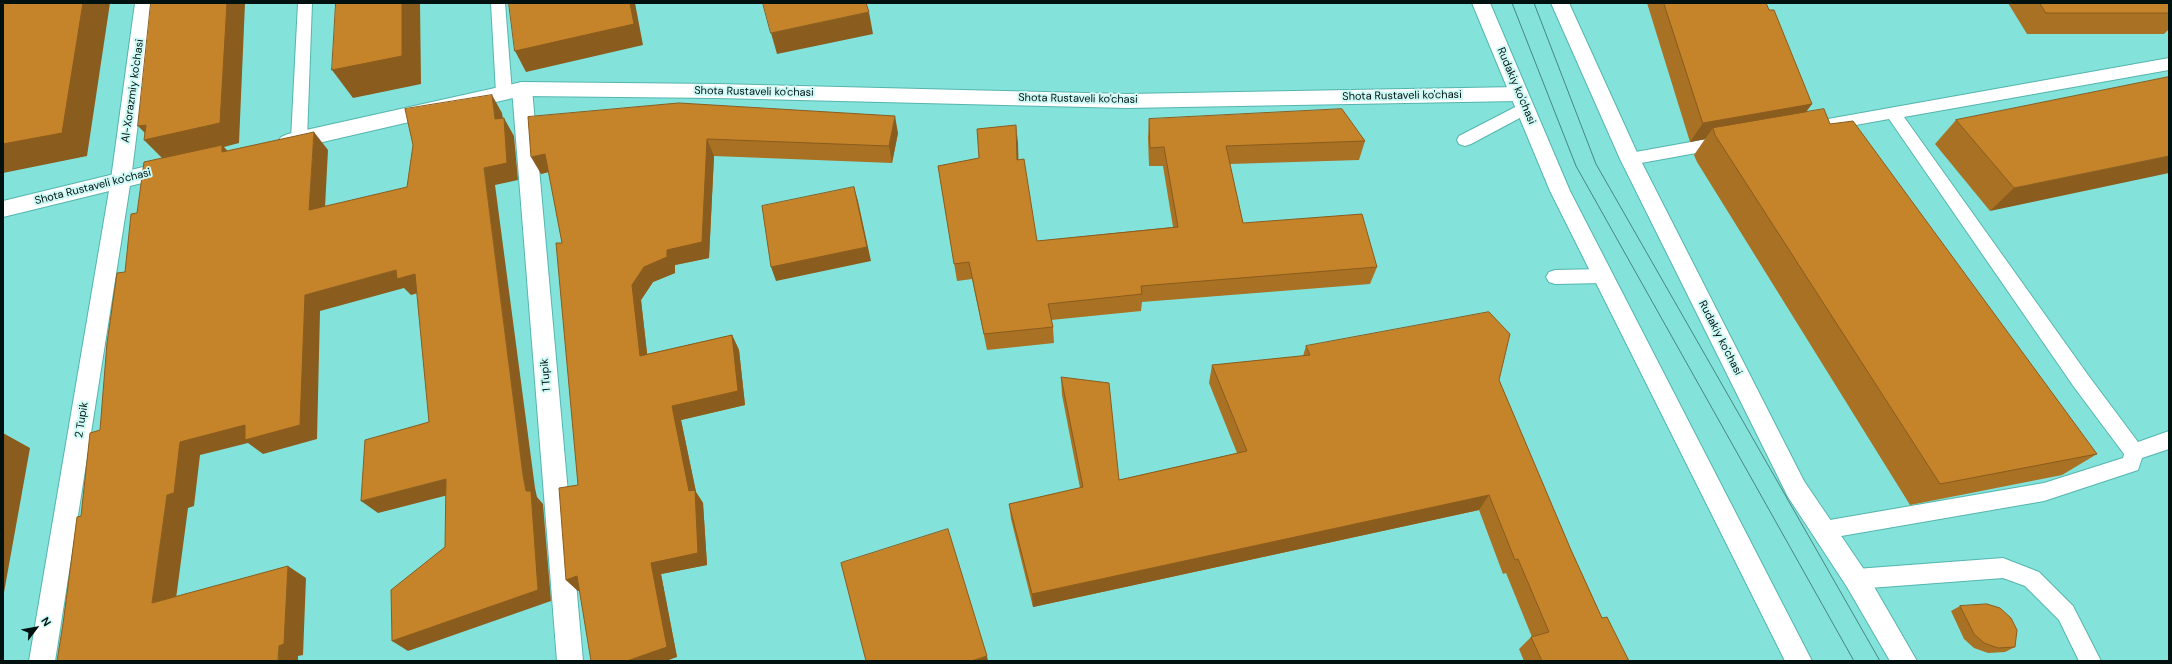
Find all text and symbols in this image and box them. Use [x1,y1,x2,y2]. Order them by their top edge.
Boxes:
street label: Al-Xorazmiy ko'chasi [119,38,147,144]
street label: Rudakiy ko'chasi [1494,46,1538,126]
street label: Shota Rustaveli ko'chasi [694,84,814,100]
street label: Shota Rustaveli ko'chasi [1342,88,1462,104]
street label: Shota Rustaveli ko'chasi [1018,91,1138,107]
street label: Shota Rustaveli ko'chasi [33,166,153,208]
street label: Rudakiy ko'chasi [1695,298,1745,378]
street label: 1 Tupik [538,358,554,392]
street label: 2 Tupik [73,401,91,439]
north arrow [16,608,56,648]
text: N [38,615,54,629]

